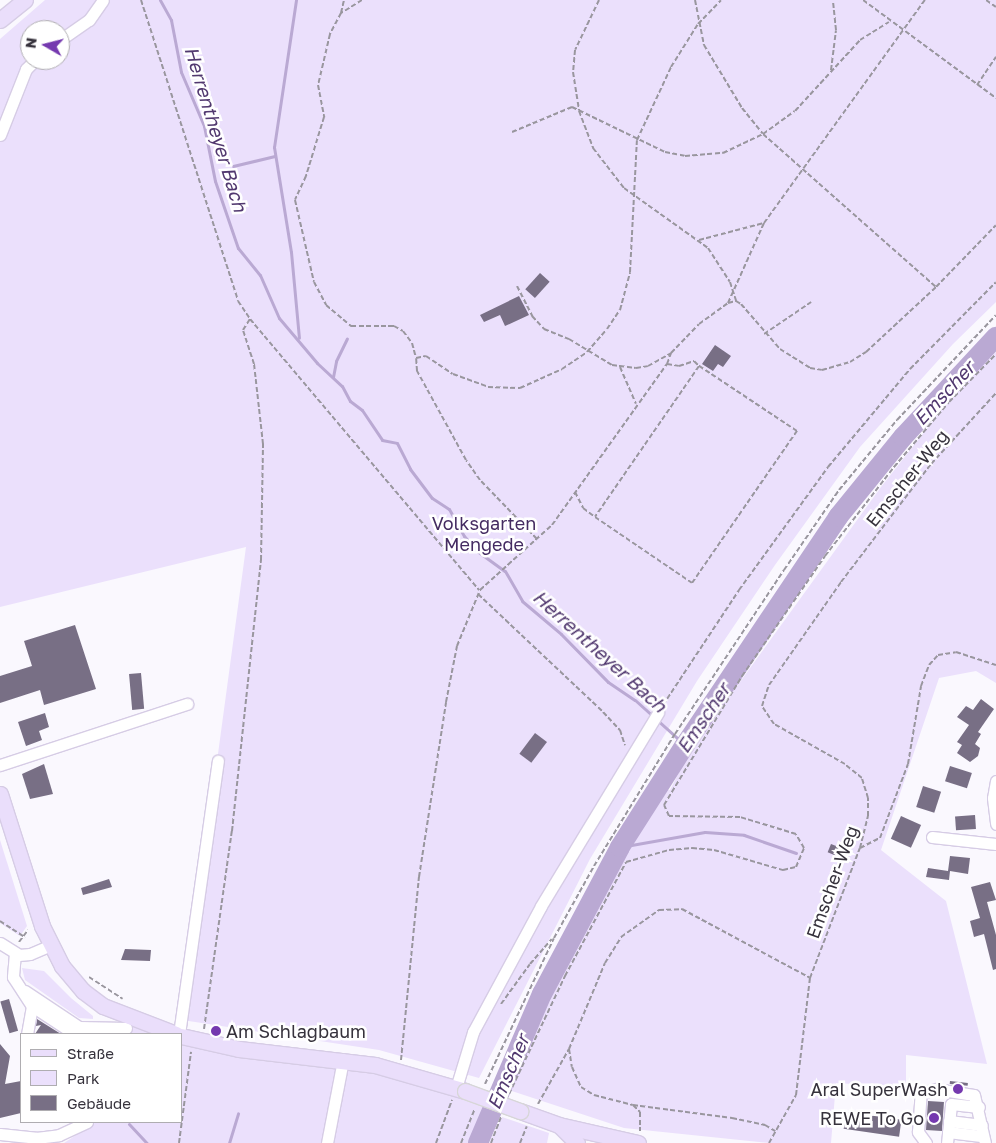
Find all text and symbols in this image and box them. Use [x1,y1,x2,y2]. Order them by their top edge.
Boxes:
north arrow [20,20,70,70]
text: N [21,37,40,49]
water label: Herrentheyer Bach [180,44,252,214]
water label: Emscher [909,356,979,430]
street label: Emscher-Weg [861,425,953,531]
park label: Volksgarten Mengede [432,513,536,556]
water label: Herrentheyer Bach [529,585,671,717]
water label: Emscher [671,679,735,757]
street label: Emscher-Weg [802,823,862,941]
place label: Am Schlagbaum [226,1020,366,1042]
marker: Am Schlagbaum [210,1025,222,1037]
water label: Emscher [482,1031,534,1113]
legend [20,1033,182,1123]
text: Straße [67,1044,114,1062]
text: Park [67,1069,99,1087]
place label: Aral SuperWash [810,1078,948,1100]
marker: Aral SuperWash [952,1083,964,1095]
text: Gebäude [67,1094,131,1112]
place label: REWE To Go [820,1107,924,1129]
marker: REWE To Go [928,1112,940,1124]

